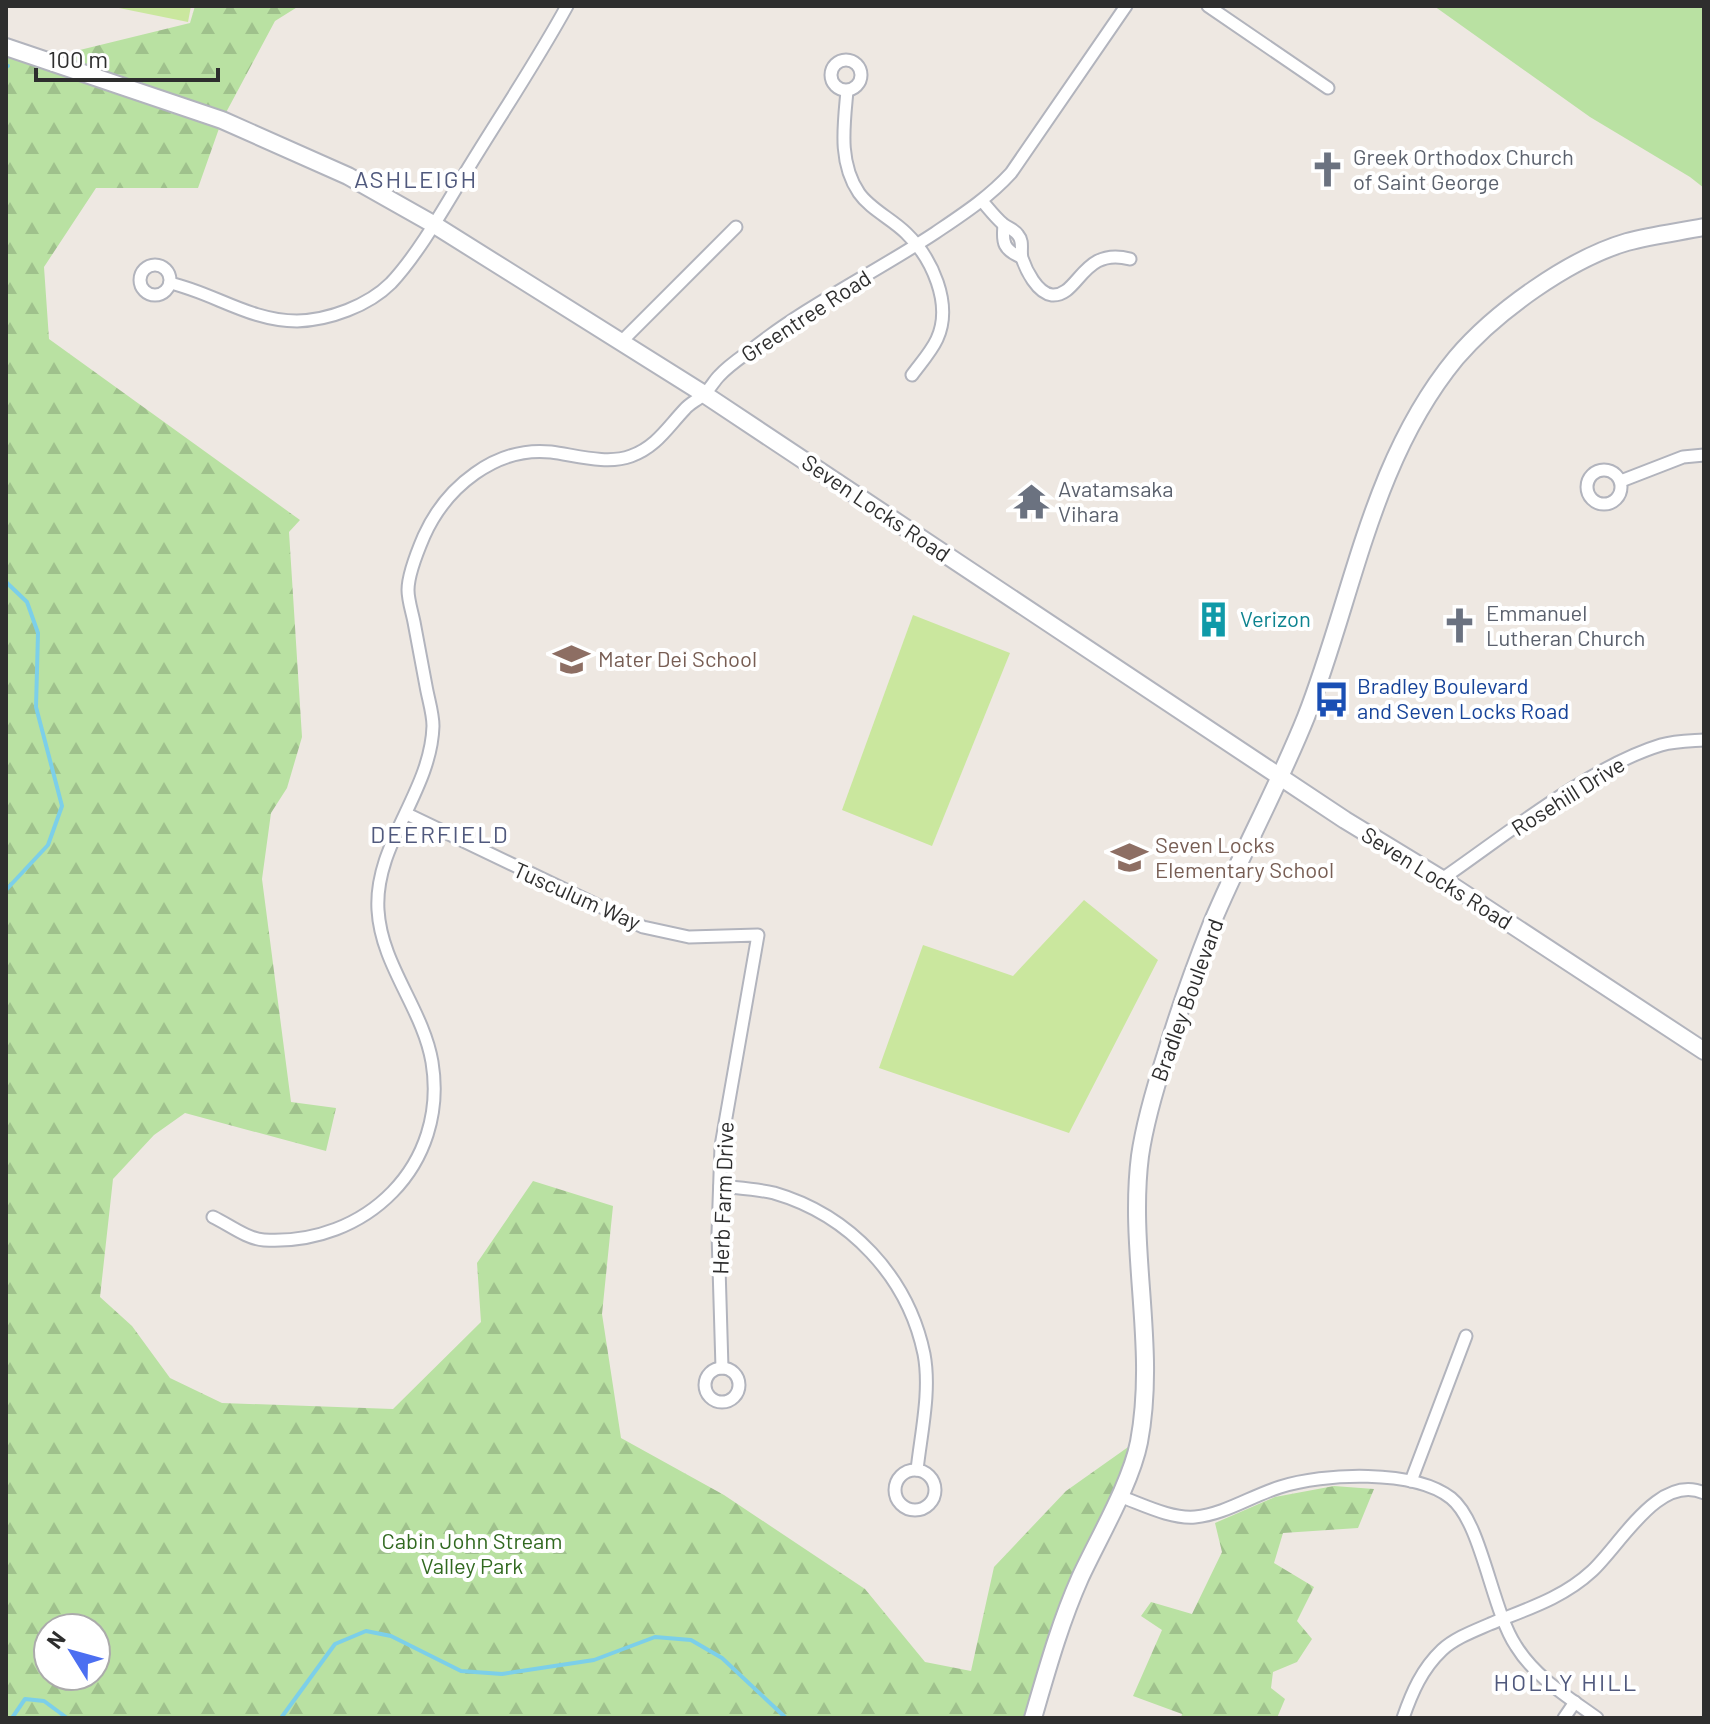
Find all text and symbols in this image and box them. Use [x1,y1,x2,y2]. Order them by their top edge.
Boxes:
scale bar [36,32,218,82]
text: 100 m [48,44,108,73]
place label: Greek Orthodox Church of Saint George [1353,143,1574,194]
church icon: Greek Orthodox Church of Saint George [1308,151,1346,189]
district label: ASHLEIGH [354,164,478,193]
street label: Greentree Road [736,264,875,367]
street label: Seven Locks Road [798,448,955,566]
place label: Avatamsaka Vihara [1058,475,1173,526]
temple icon: Avatamsaka Vihara [1013,483,1051,521]
place label: Emmanuel Lutheran Church [1486,599,1645,650]
building icon: Verizon [1195,600,1233,638]
place label: Verizon [1240,605,1311,631]
church icon: Emmanuel Lutheran Church [1441,607,1479,645]
school or university icon: Mater Dei School [553,640,591,678]
place label: Mater Dei School [598,645,757,671]
place label: Bradley Boulevard and Seven Locks Road [1357,672,1569,723]
bus stop icon: Bradley Boulevard and Seven Locks Road [1312,680,1350,718]
street label: Rosehill Drive [1506,750,1629,840]
district label: DEERFIELD [370,819,510,848]
street label: Seven Locks Road [1357,820,1518,934]
place label: Seven Locks Elementary School [1155,831,1334,882]
school or university icon: Seven Locks Elementary School [1110,839,1148,877]
street label: Tusculum Way [510,856,645,935]
street label: Bradley Boulevard [1145,915,1228,1085]
street label: Herb Farm Drive [706,1121,738,1275]
park label: Cabin John Stream Valley Park [382,1527,562,1578]
north arrow [32,1612,112,1692]
text: N [40,1626,70,1653]
district label: HOLLY HILL [1494,1667,1638,1696]

